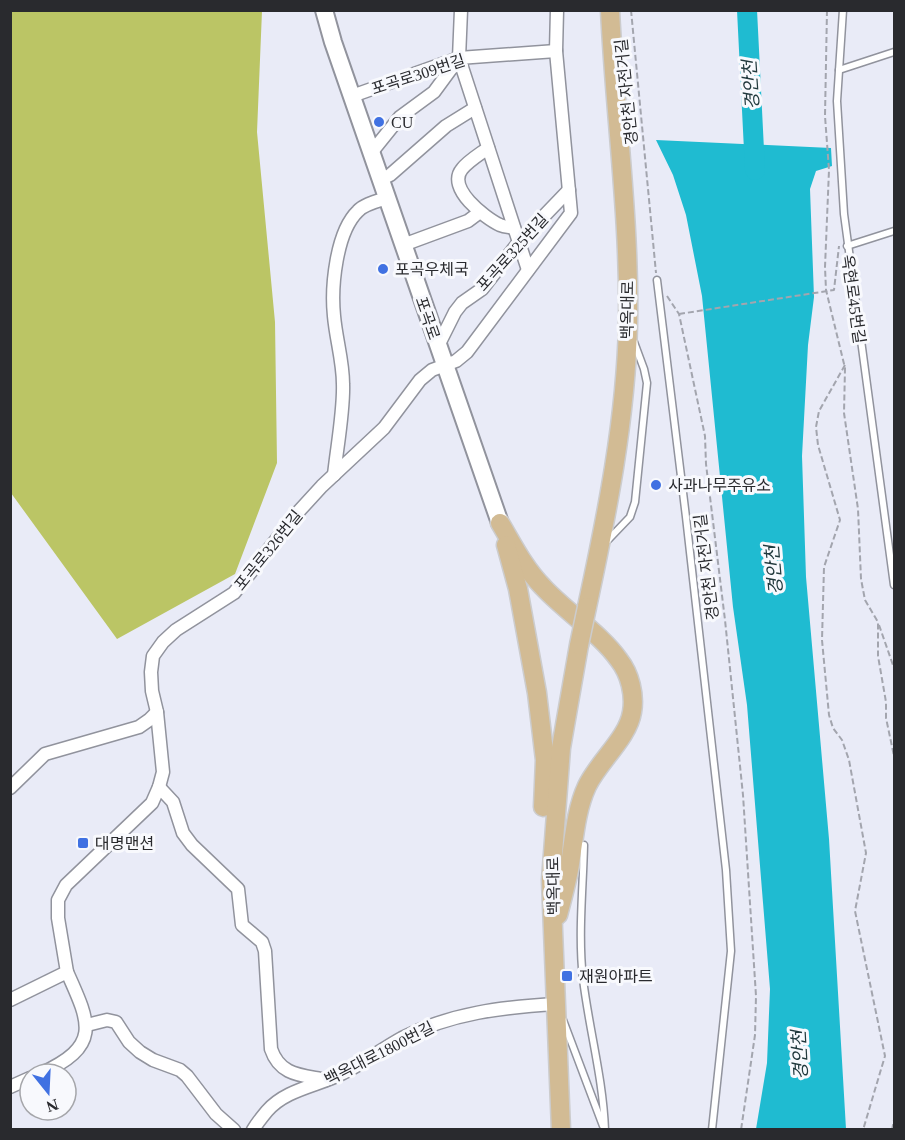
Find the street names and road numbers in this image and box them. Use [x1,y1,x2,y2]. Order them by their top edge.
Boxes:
street label: 경안천 자전거길 [612,38,641,146]
street label: 포곡로309번길 [369,51,467,98]
street label: 포곡로325번길 [473,210,551,294]
street label: 옥현로45번길 [839,254,868,345]
street label: 백옥대로 [618,280,637,340]
street label: 포곡로 [412,295,443,342]
street label: 포곡로326번길 [231,507,306,594]
street label: 경안천 자전거길 [692,513,721,621]
street label: 백옥대로 [544,856,563,916]
street label: 백옥대로1800번길 [322,1019,437,1088]

